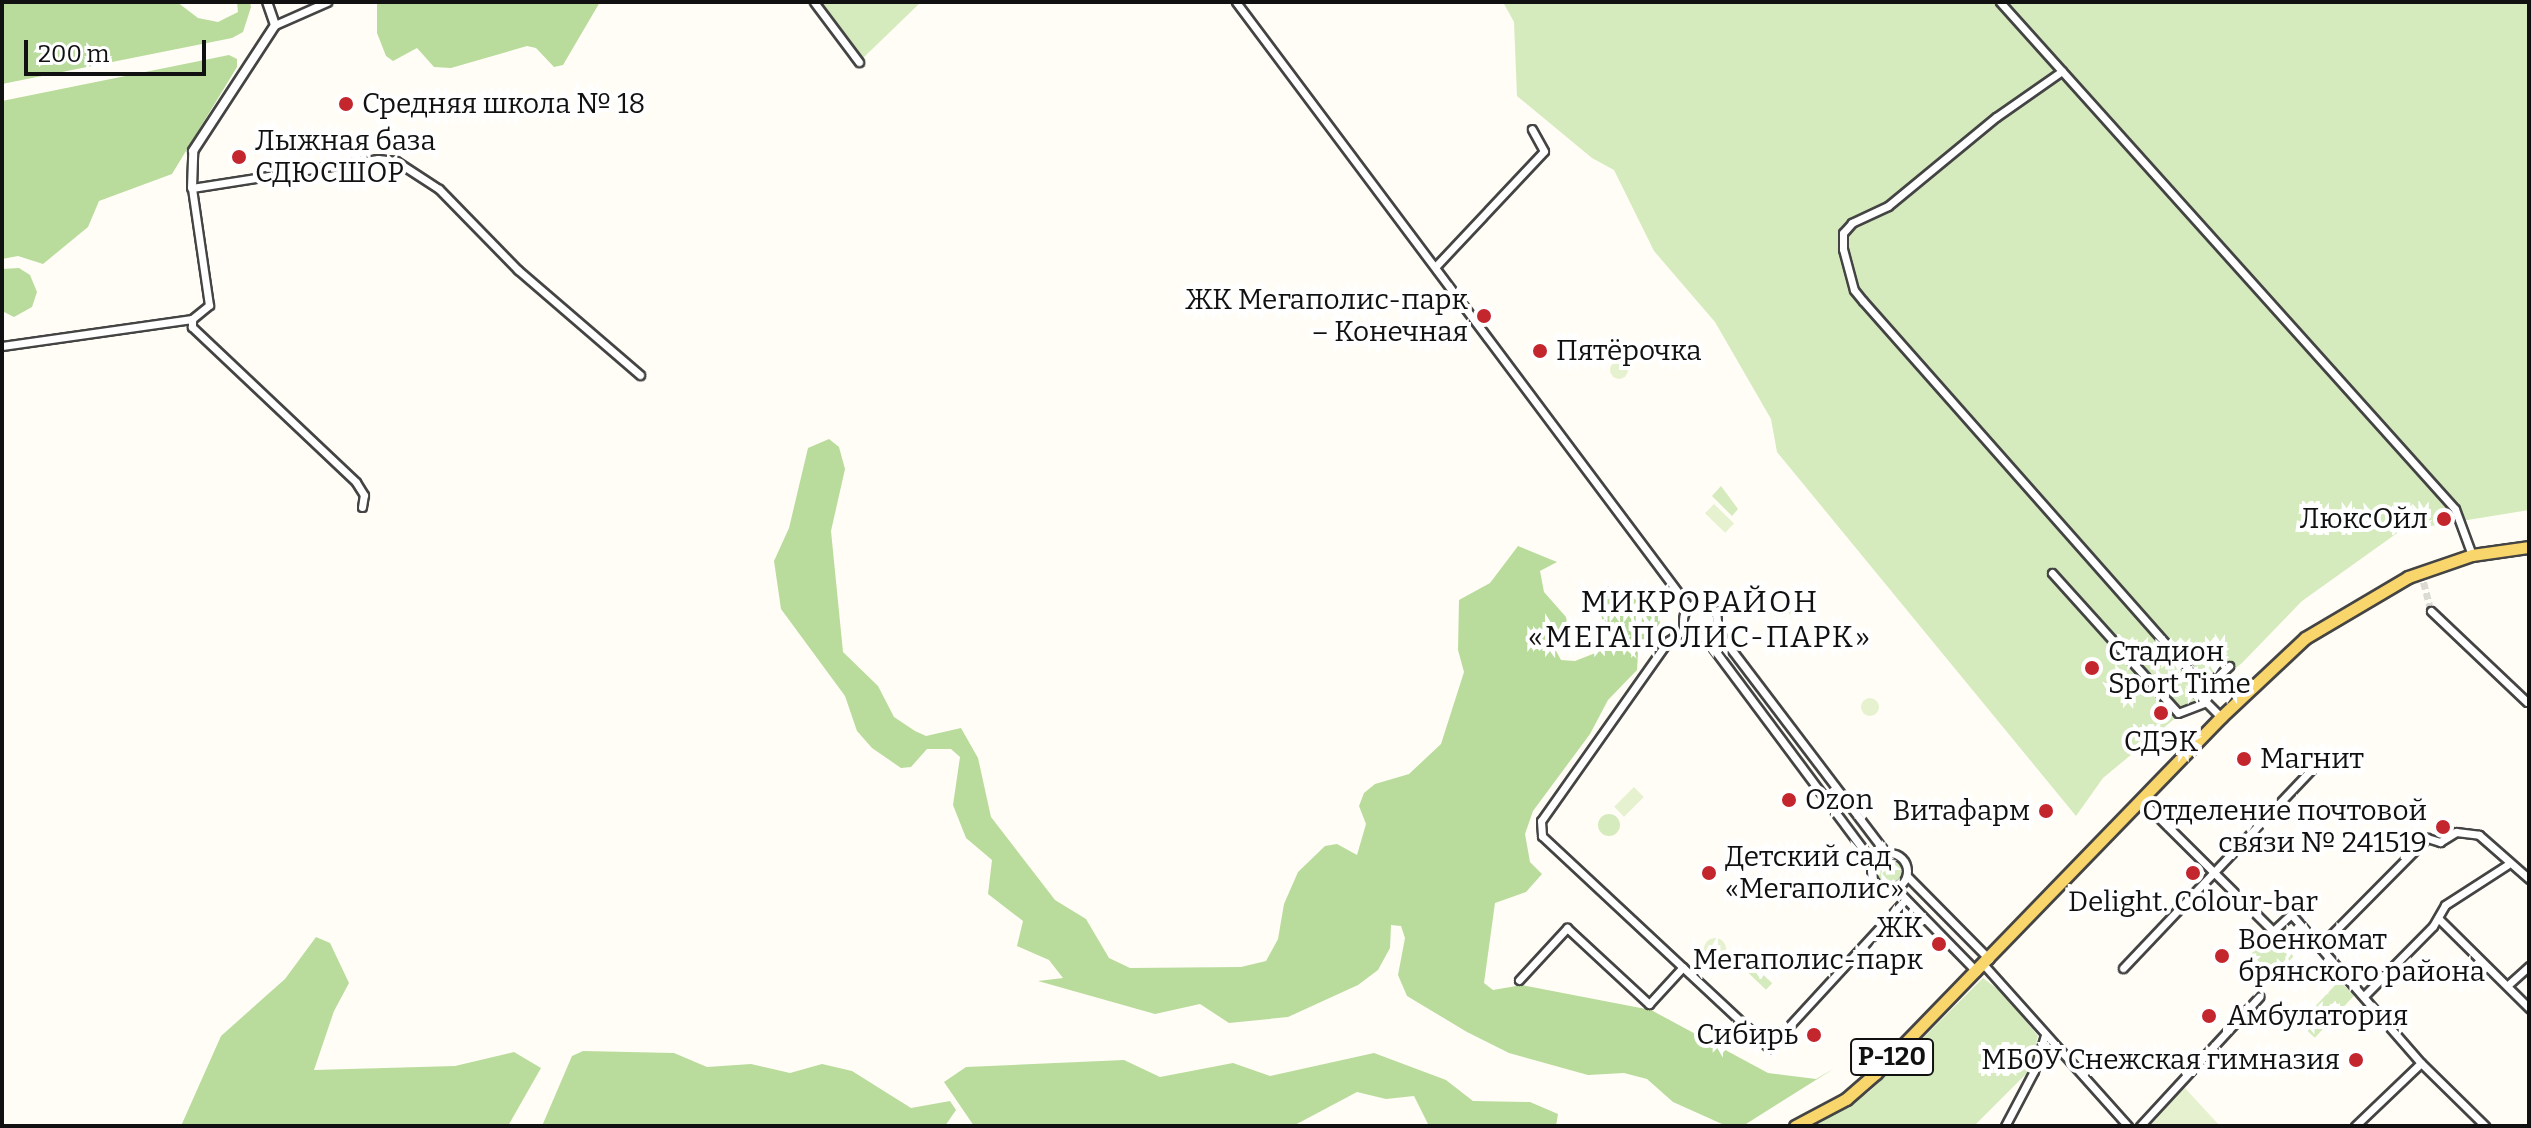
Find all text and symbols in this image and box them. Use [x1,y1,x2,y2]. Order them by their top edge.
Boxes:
scale bar [28,24,210,74]
text: 200 m [38,40,110,68]
place label: Средняя школа № 18 [362,87,645,121]
marker: Средняя школа № 18 [337,95,355,113]
place label: Лыжная база СДЮСШОР [255,124,436,190]
marker: Лыжная база СДЮСШОР [230,148,248,166]
place label: ЖК Мегаполис-парк – Конечная [1185,283,1468,349]
marker: ЖК Мегаполис-парк – Конечная [1475,307,1493,325]
place label: Пятёрочка [1556,334,1701,368]
marker: Пятёрочка [1531,342,1549,360]
place label: ЛюксОйл [2300,502,2428,536]
marker: ЛюксОйл [2435,510,2453,528]
district label: МИКРОРАЙОН «МЕГАПОЛИС-ПАРК» [1528,584,1872,654]
place label: Стадион Sport Time [2108,635,2251,701]
marker: Стадион Sport Time [2083,659,2101,677]
marker: СДЭК [2152,704,2170,722]
place label: СДЭК [2124,725,2198,759]
place label: Магнит [2260,742,2364,776]
marker: Магнит [2235,750,2253,768]
place label: Ozon [1805,783,1873,817]
marker: Ozon [1780,791,1798,809]
place label: Витафарм [1893,794,2030,828]
place label: Отделение почтовой связи № 241519 [2142,794,2427,860]
marker: Витафарм [2037,802,2055,820]
marker: Отделение почтовой связи № 241519 [2434,818,2452,836]
place label: Детский сад «Мегаполис» [1725,840,1904,906]
marker: Детский сад «Мегаполис» [1700,864,1718,882]
marker: Delight. Colour-bar [2184,864,2202,882]
place label: Delight. Colour-bar [2068,885,2318,919]
place label: ЖК Мегаполис-парк [1693,911,1923,977]
place label: Военкомат брянского района [2238,923,2485,989]
marker: ЖК Мегаполис-парк [1930,935,1948,953]
marker: Военкомат брянского района [2213,947,2231,965]
place label: Амбулатория [2227,999,2408,1033]
marker: Амбулатория [2198,1005,2220,1027]
place label: Сибирь [1696,1018,1798,1052]
marker: Сибирь [1805,1026,1823,1044]
road number: Р-120 [1850,1035,1934,1079]
place label: МБОУ Снежская гимназия [1981,1043,2340,1077]
marker: МБОУ Снежская гимназия [2347,1051,2365,1069]

